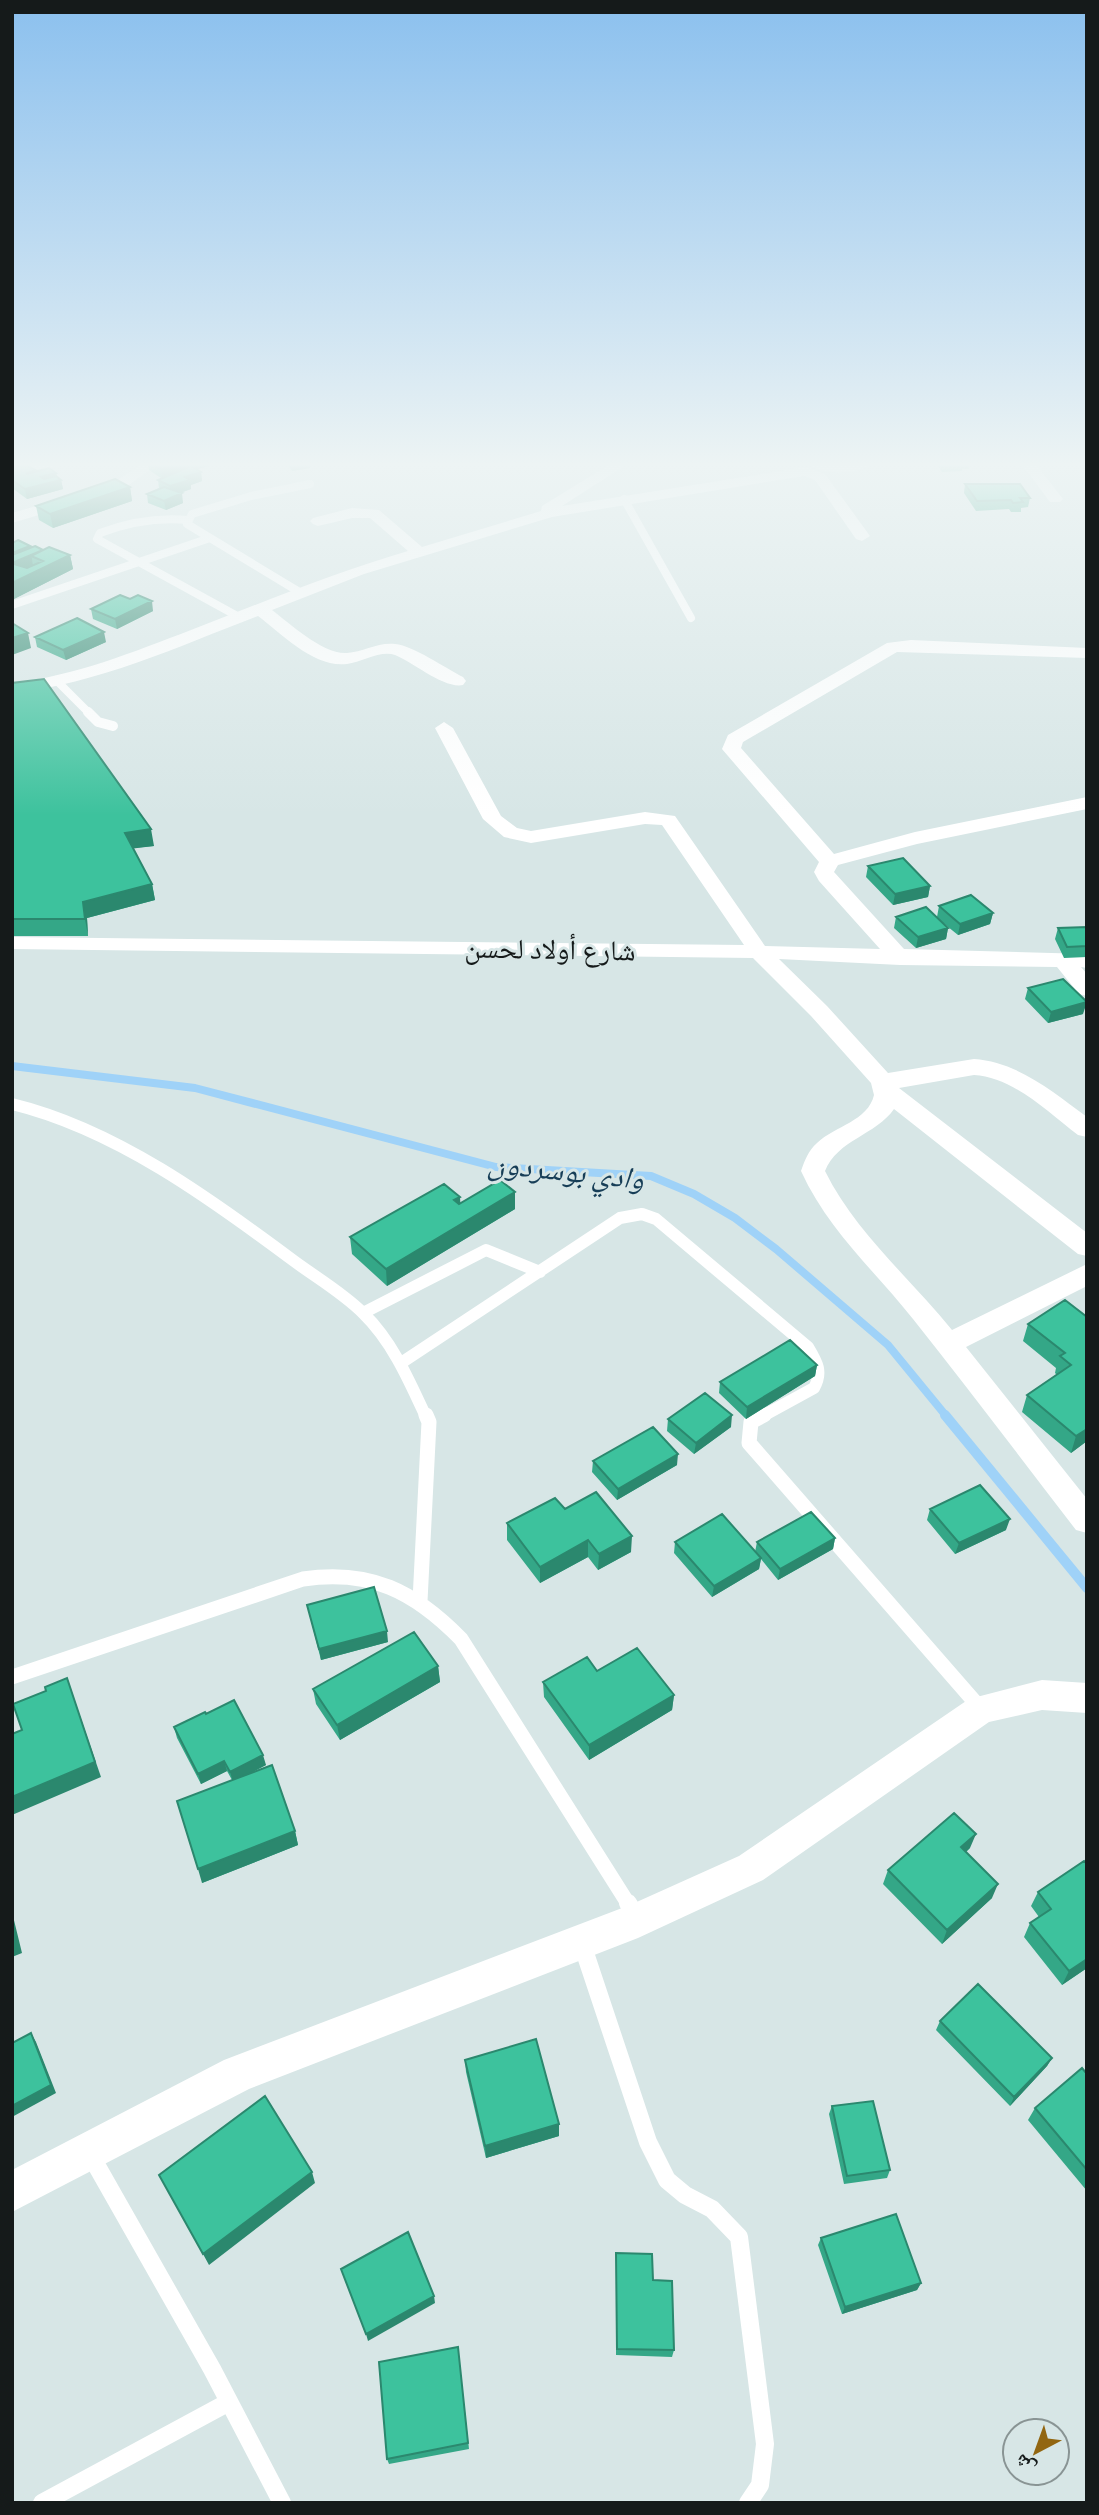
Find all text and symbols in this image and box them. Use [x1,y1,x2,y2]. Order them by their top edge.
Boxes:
street label: شارع أولاد لحسن [464,931,636,968]
water label: وادي بوسردون [485,1145,646,1203]
north arrow [1001,2417,1071,2487]
text: ش [1010,2449,1040,2480]

